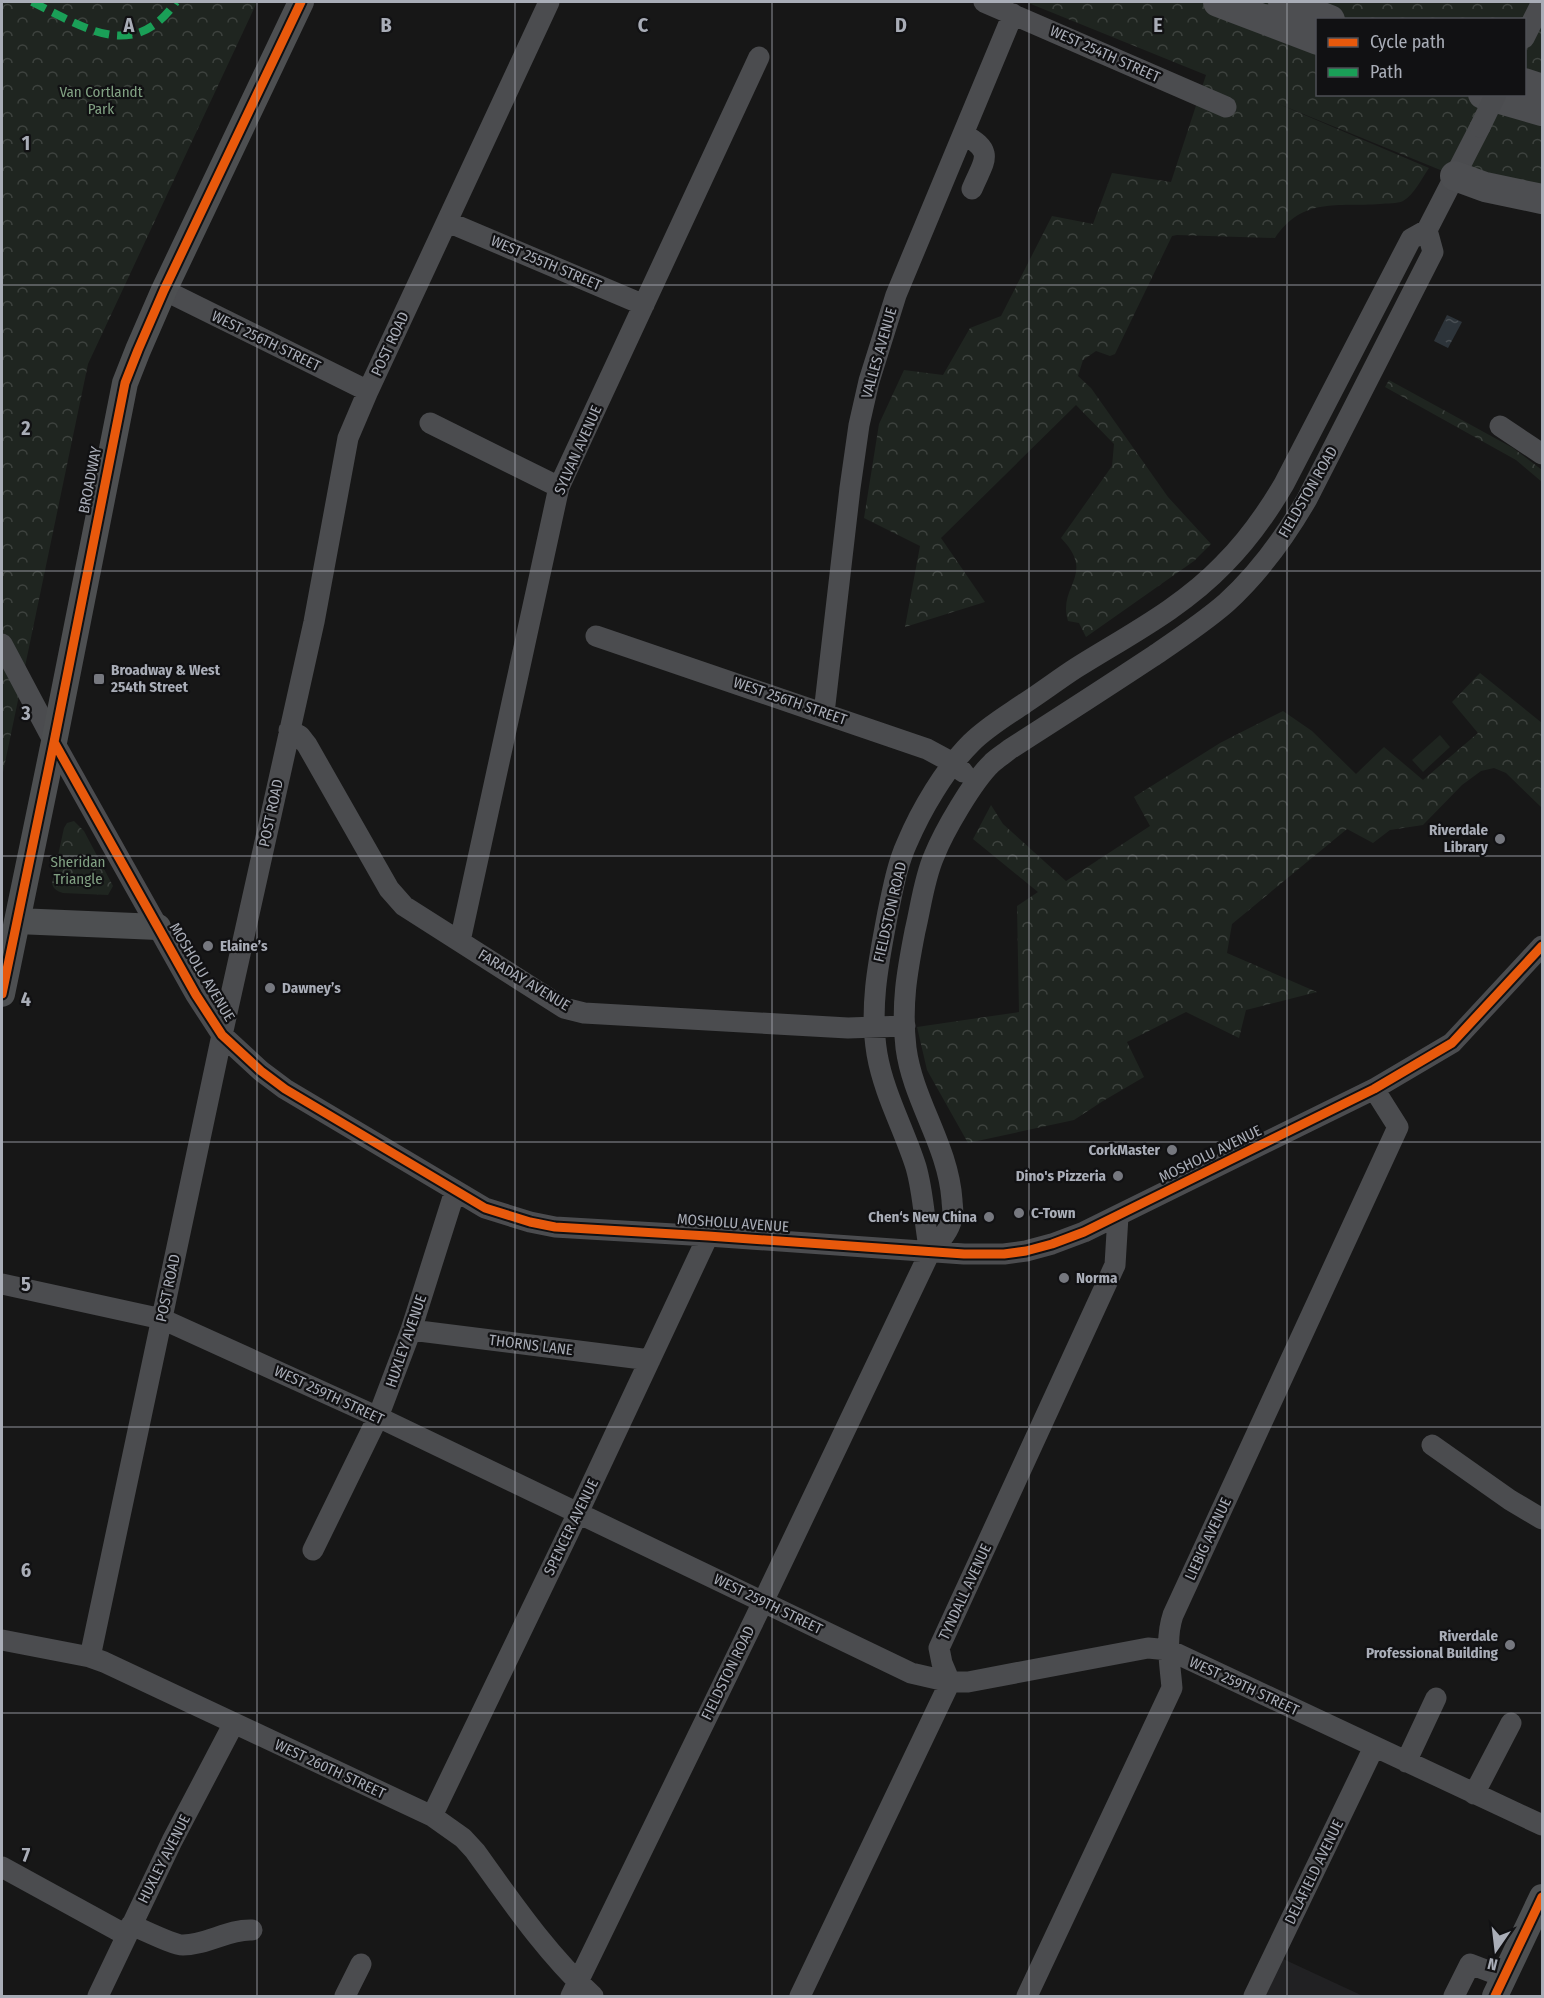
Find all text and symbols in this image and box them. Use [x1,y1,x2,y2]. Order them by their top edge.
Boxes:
text: A [123,13,136,37]
text: B [380,13,392,37]
text: C [638,13,649,37]
text: D [895,13,907,37]
legend [1316,18,1526,96]
street label: WEST 254TH STREET [1047,22,1163,86]
text: Cycle path [1370,31,1445,53]
text: Path [1370,61,1403,83]
park label: Van Cortlandt Park [59,83,143,118]
text: 1 [22,131,30,155]
street label: WEST 255TH STREET [488,232,604,294]
street label: VALLES AVENUE [857,305,901,401]
street label: WEST 256TH STREET [209,307,323,375]
street label: POST ROAD [367,309,413,379]
street label: SYLVAN AVENUE [550,403,606,497]
text: 2 [20,416,31,440]
street label: FIELDSTON ROAD [1275,443,1341,541]
street label: BROADWAY [75,444,105,515]
place label: Broadway & West 254th Street [110,661,221,696]
marker: Broadway & West 254th Street [92,672,106,686]
street label: WEST 256TH STREET [731,673,849,729]
text: 3 [20,701,31,725]
street label: POST ROAD [255,777,287,849]
place label: Riverdale Library [1429,821,1489,856]
marker: Riverdale Library [1493,832,1507,846]
park label: Sheridan Triangle [50,853,106,888]
street label: FIELDSTON ROAD [870,860,910,964]
street label: MOSHOLU AVENUE [165,919,239,1025]
place label: Elaine’s [220,937,268,955]
marker: Elaine’s [201,939,215,953]
street label: FARADAY AVENUE [475,946,573,1014]
place label: Dawney’s [282,979,341,997]
marker: Dawney’s [263,981,277,995]
text: 4 [21,987,31,1011]
street label: MOSHOLU AVENUE [1156,1121,1264,1187]
place label: CorkMaster [1088,1141,1160,1159]
marker: CorkMaster [1165,1143,1179,1157]
place label: Dino's Pizzeria [1016,1167,1107,1185]
marker: Dino's Pizzeria [1111,1169,1125,1183]
place label: C-Town [1031,1204,1076,1222]
marker: C-Town [1012,1206,1026,1220]
place label: Chen‘s New China [868,1208,978,1226]
street label: MOSHOLU AVENUE [677,1210,789,1236]
marker: Chen‘s New China [982,1210,996,1224]
street label: POST ROAD [152,1252,184,1324]
place label: Norma [1076,1269,1118,1287]
marker: Norma [1057,1271,1071,1285]
text: 5 [21,1272,31,1296]
street label: HUXLEY AVENUE [382,1292,430,1390]
street label: THORNS LANE [488,1331,574,1359]
street label: WEST 259TH STREET [271,1362,387,1428]
street label: SPENCER AVENUE [540,1476,602,1578]
street label: LIEBIG AVENUE [1181,1495,1235,1583]
street label: TYNDALL AVENUE [935,1541,995,1643]
text: 6 [21,1558,31,1582]
street label: WEST 259TH STREET [711,1570,825,1638]
street label: FIELDSTON ROAD [697,1623,759,1723]
place label: Riverdale Professional Building [1366,1627,1499,1662]
marker: Riverdale Professional Building [1503,1638,1517,1652]
street label: WEST 259TH STREET [1186,1653,1302,1719]
street label: WEST 260TH STREET [272,1735,388,1803]
street label: HUXLEY AVENUE [134,1812,194,1906]
street label: DELAFIELD AVENUE [1281,1817,1347,1927]
text: 7 [22,1843,31,1867]
north arrow [1466,1920,1526,1980]
text: N [1486,1954,1499,1974]

